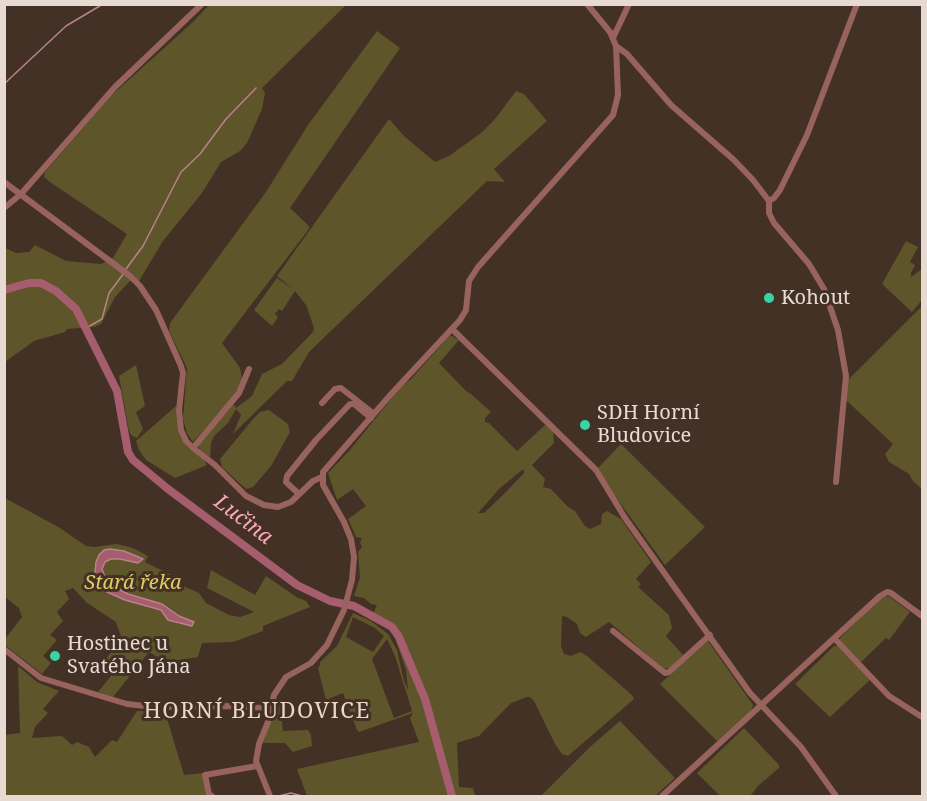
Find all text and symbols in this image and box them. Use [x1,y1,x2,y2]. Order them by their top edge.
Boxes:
place label: Kohout [781,286,850,310]
marker: Kohout [762,291,776,305]
place label: SDH Horní Bludovice [597,401,700,448]
marker: SDH Horní Bludovice [578,418,592,432]
water label: Lučina [209,490,277,550]
park label: Stará řeka [84,571,182,595]
place label: Hostinec u Svatého Jána [67,632,190,679]
marker: Hostinec u Svatého Jána [48,649,62,663]
district label: HORNÍ BLUDOVICE [143,699,371,725]

